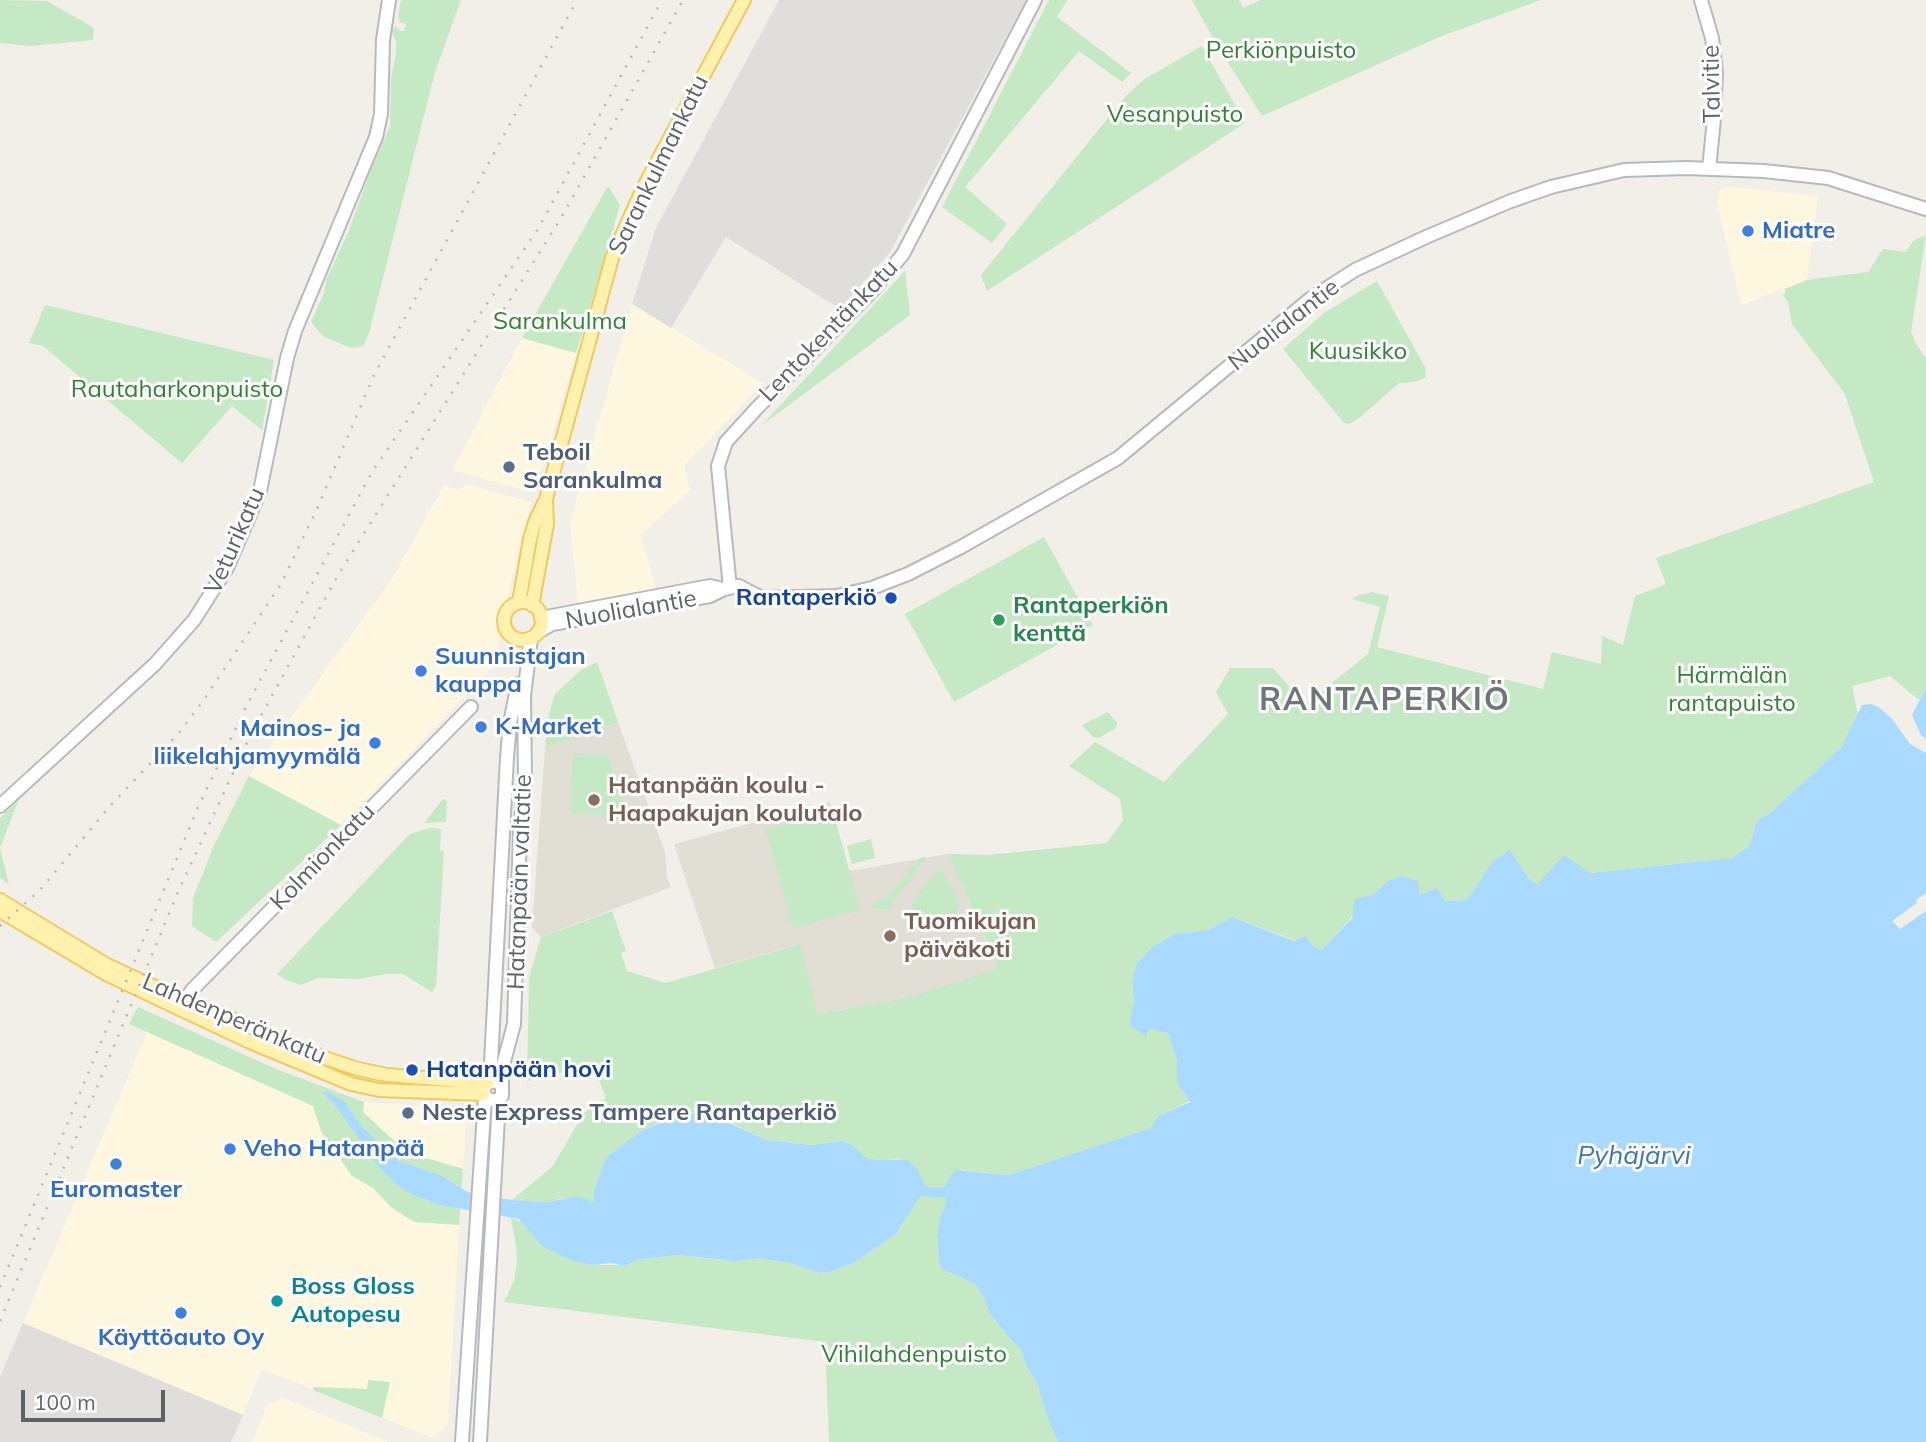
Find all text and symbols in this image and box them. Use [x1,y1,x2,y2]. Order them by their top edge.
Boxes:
park label: Perkiönpuisto [1206,37,1356,65]
street label: Talvitie [1697,45,1727,123]
street label: Sarankulmankatu [603,70,715,260]
park label: Vesanpuisto [1107,101,1243,129]
place label: Miatre [1762,217,1836,245]
marker: Miatre [1740,223,1756,239]
street label: Lentokentänkatu [754,254,904,408]
street label: Nuolialantie [1223,273,1345,377]
park label: Sarankulma [493,308,627,336]
park label: Kuusikko [1309,338,1407,366]
park label: Rautaharkonpuisto [71,376,283,404]
place label: Teboil Sarankulma [523,439,662,495]
marker: Teboil Sarankulma [501,459,517,475]
street label: Veturikatu [199,483,271,599]
street label: Nuolialantie [563,584,699,636]
place label: Rantaperkiö [736,584,877,612]
marker: Rantaperkiö [883,590,899,606]
place label: Rantaperkiön kenttä [1013,592,1169,648]
marker: Rantaperkiön kenttä [991,612,1007,628]
place label: Suunnistajan kauppa [435,643,586,699]
park label: Härmälän rantapuisto [1668,662,1796,718]
marker: Suunnistajan kauppa [413,663,429,679]
district label: RANTAPERKIÖ [1260,681,1510,719]
place label: K-Market [495,713,601,741]
place label: Mainos- ja liikelahjamyymälä [154,715,361,771]
marker: K-Market [473,719,489,735]
marker: Mainos- ja liikelahjamyymälä [367,735,383,751]
place label: Hatanpään koulu - Haapakujan koulutalo [608,772,862,828]
street label: Hatanpään valtatie [502,774,538,990]
marker: Hatanpään koulu - Haapakujan koulutalo [586,792,602,808]
street label: Kolmionkatu [265,797,381,917]
place label: Tuomikujan päiväkoti [904,908,1037,964]
marker: Tuomikujan päiväkoti [882,928,898,944]
street label: Lahdenperänkatu [138,967,330,1071]
place label: Hatanpään hovi [426,1056,611,1084]
marker: Hatanpään hovi [404,1062,420,1078]
place label: Neste Express Tampere Rantaperkiö [422,1099,837,1127]
marker: Neste Express Tampere Rantaperkiö [400,1105,416,1121]
place label: Veho Hatanpää [244,1135,425,1163]
water label: Pyhäjärvi [1577,1140,1691,1172]
marker: Veho Hatanpää [222,1141,238,1157]
marker: Euromaster [108,1156,124,1172]
place label: Euromaster [50,1176,182,1204]
place label: Boss Gloss Autopesu [291,1273,415,1329]
marker: Boss Gloss Autopesu [269,1293,285,1309]
marker: Käyttöauto Oy [173,1305,189,1321]
place label: Käyttöauto Oy [98,1324,264,1352]
park label: Vihilahdenpuisto [821,1341,1007,1369]
scale bar [24,1376,168,1420]
text: 100 m [34,1389,96,1415]

